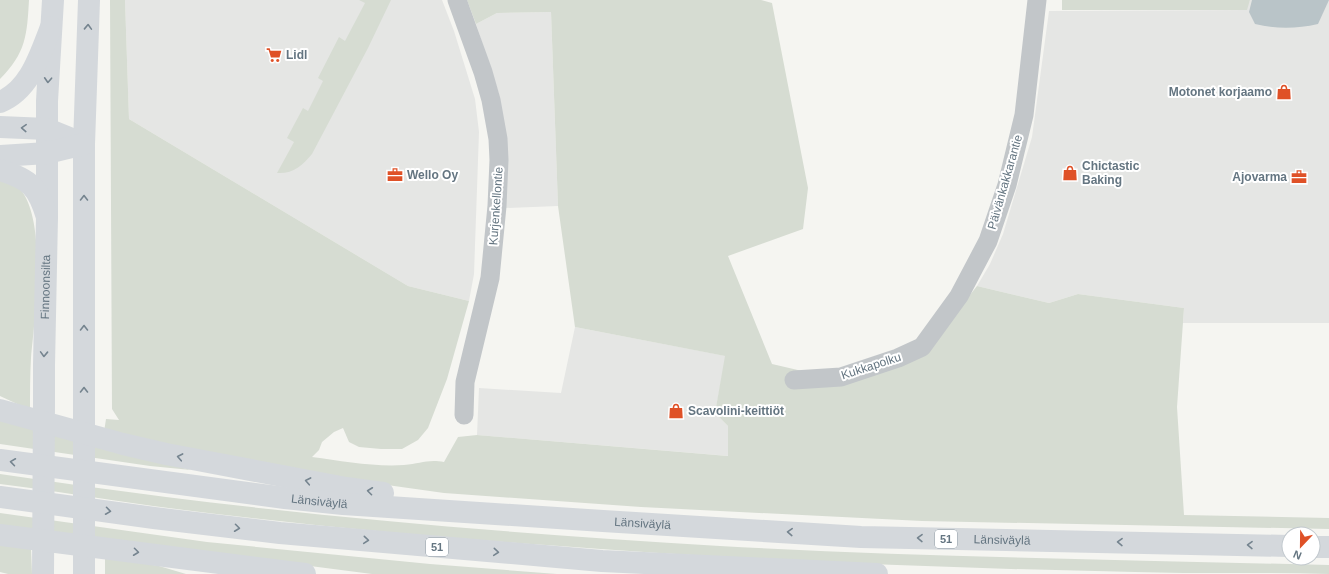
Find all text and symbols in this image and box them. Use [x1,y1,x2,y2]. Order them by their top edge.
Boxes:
one-way arrow [84,24,92,30]
supermarket icon: Lidl [265,46,283,64]
place label: Lidl [286,48,307,62]
one-way arrow [43,77,52,83]
shop icon: Motonet korjaamo [1275,83,1293,101]
place label: Motonet korjaamo [1169,85,1272,99]
one-way arrow [21,123,27,132]
street label: Päivänkakkarantie [985,133,1025,231]
place label: Chictastic Baking [1082,159,1140,187]
shop icon: Chictastic Baking [1061,164,1079,182]
office icon: Wello Oy [386,166,404,184]
street label: Kurjenkellontie [486,166,506,246]
place label: Wello Oy [407,168,458,182]
office icon: Ajovarma [1290,168,1308,186]
place label: Ajovarma [1232,170,1287,184]
one-way arrow [80,195,88,201]
street label: Finnoonsilta [38,254,53,320]
one-way arrow [80,325,88,331]
street label: Kukkapolku [839,350,903,382]
one-way arrow [40,351,48,357]
one-way arrow [80,387,88,393]
shop icon: Scavolini-keittiöt [667,402,685,420]
place label: Scavolini-keittiöt [688,404,784,418]
one-way arrow [177,453,183,461]
one-way arrow [10,457,16,466]
one-way arrow [305,477,311,485]
one-way arrow [367,487,373,496]
street label: Länsiväylä [290,492,348,511]
one-way arrow [105,507,111,516]
street label: Länsiväylä [614,515,672,532]
one-way arrow [234,523,240,532]
north arrow [1281,526,1321,566]
one-way arrow [787,528,793,537]
road number: 51 [935,530,957,548]
street label: Länsiväylä [974,532,1031,548]
one-way arrow [917,534,923,542]
one-way arrow [363,536,369,545]
road number: 51 [426,538,448,556]
one-way arrow [1117,538,1123,547]
one-way arrow [1247,541,1253,549]
one-way arrow [133,547,139,556]
one-way arrow [493,547,499,556]
text: N [1291,548,1303,562]

